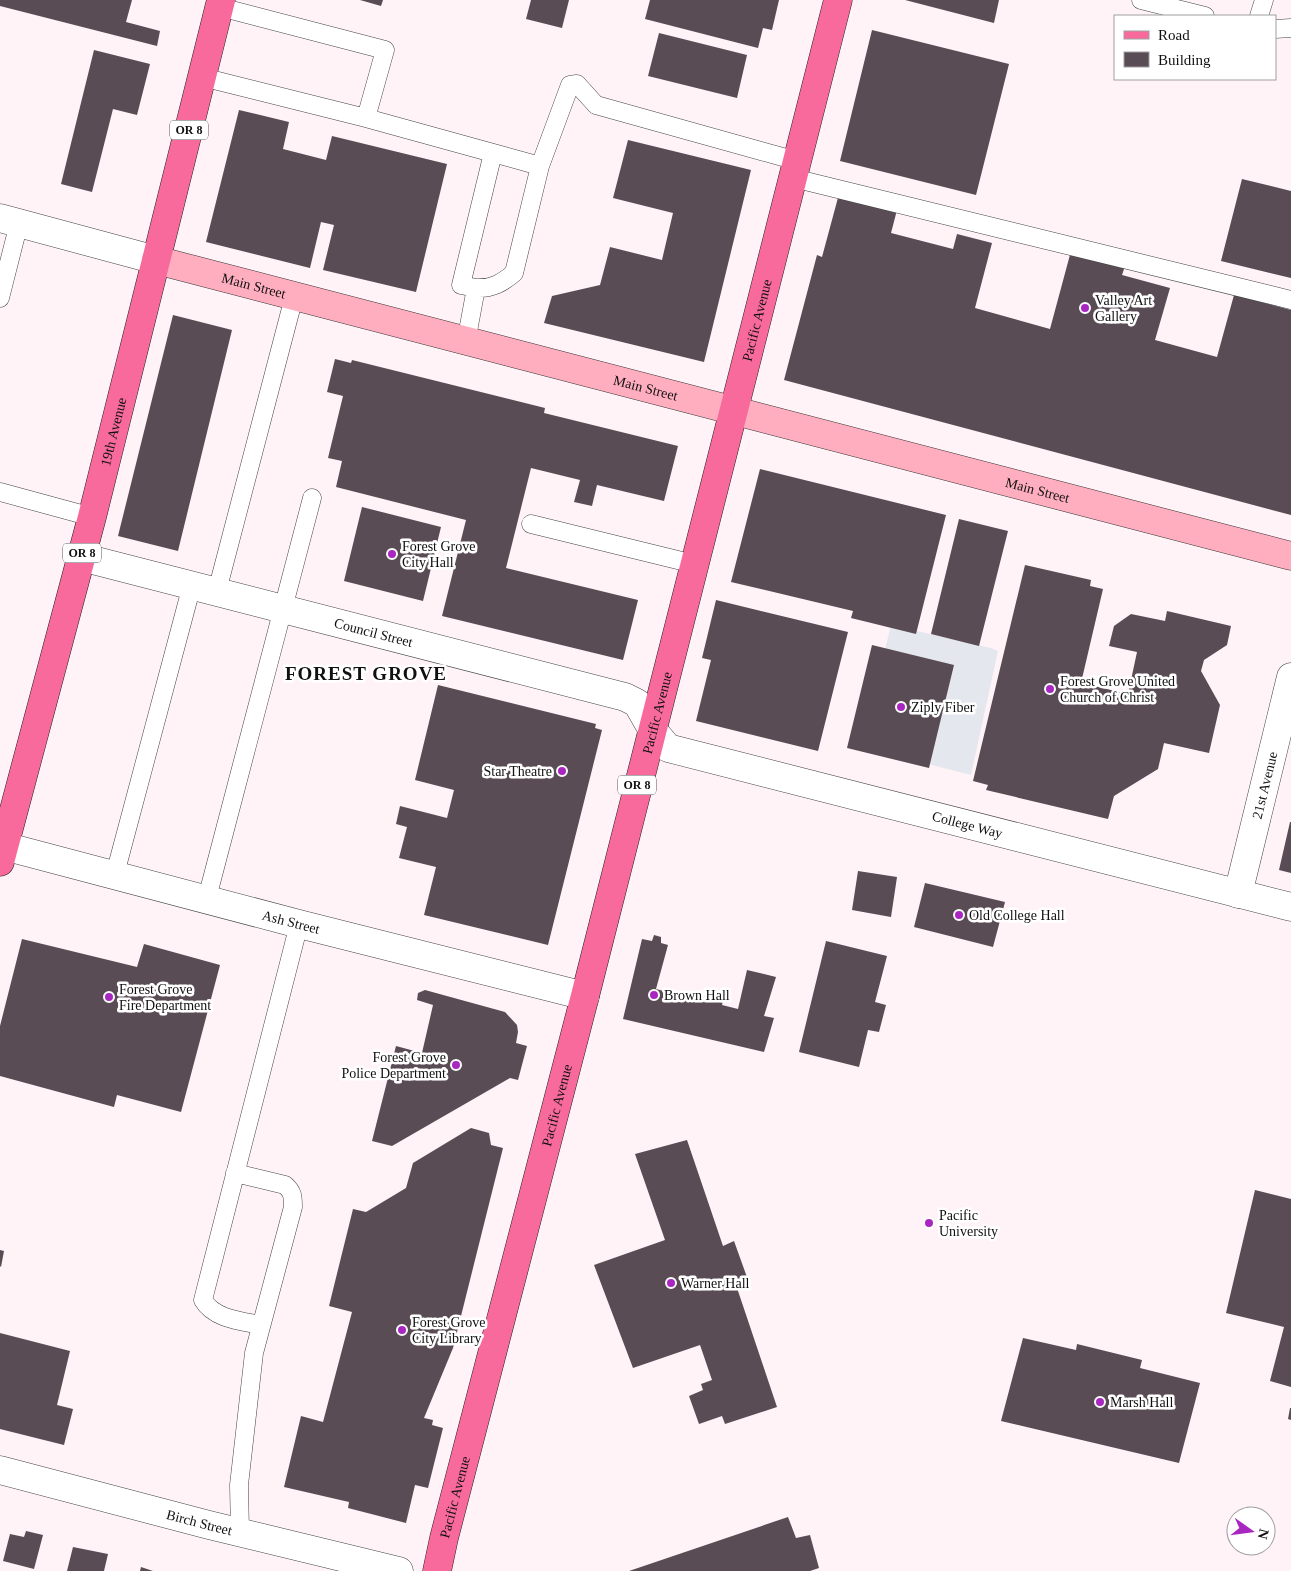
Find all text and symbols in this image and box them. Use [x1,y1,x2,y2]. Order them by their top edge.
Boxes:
legend [1114,15,1276,80]
text: Road [1158,27,1190,43]
text: Building [1158,52,1211,68]
road number: OR 8 [170,120,208,140]
street label: Main Street [220,270,287,302]
street label: Pacific Avenue [740,278,775,363]
place label: Valley Art Gallery [1095,293,1152,324]
marker: Valley Art Gallery [1079,302,1091,314]
street label: Main Street [612,373,679,404]
street label: 19th Avenue [98,396,130,468]
street label: Main Street [1004,475,1071,506]
place label: Forest Grove City Hall [402,539,476,570]
road number: OR 8 [63,544,101,562]
marker: Forest Grove City Hall [386,548,398,560]
street label: Council Street [332,615,414,650]
district label: FOREST GROVE [285,663,447,684]
street label: Pacific Avenue [640,670,675,756]
place label: Forest Grove United Church of Christ [1060,674,1175,705]
marker: Forest Grove United Church of Christ [1044,683,1056,695]
place label: Ziply Fiber [911,700,975,715]
marker: Ziply Fiber [895,701,907,713]
street label: 21st Avenue [1250,750,1280,820]
place label: Star Theatre [483,764,552,779]
marker: Star Theatre [556,765,568,777]
road number: OR 8 [618,776,656,794]
street label: College Way [930,809,1004,841]
street label: Ash Street [261,908,321,937]
place label: Old College Hall [969,908,1065,923]
marker: Old College Hall [953,909,965,921]
place label: Forest Grove Fire Department [119,982,211,1013]
place label: Brown Hall [664,988,730,1003]
marker: Brown Hall [648,989,660,1001]
marker: Forest Grove Fire Department [103,991,115,1003]
place label: Forest Grove Police Department [341,1050,446,1081]
marker: Forest Grove Police Department [450,1059,462,1071]
street label: Pacific Avenue [539,1063,575,1148]
place label: Pacific University [939,1208,998,1239]
marker: Pacific University [923,1217,935,1229]
place label: Warner Hall [681,1276,750,1291]
marker: Warner Hall [665,1277,677,1289]
place label: Forest Grove City Library [412,1315,486,1346]
marker: Forest Grove City Library [396,1324,408,1336]
place label: Marsh Hall [1110,1395,1173,1410]
marker: Marsh Hall [1094,1396,1106,1408]
street label: Pacific Avenue [437,1455,473,1540]
north arrow [1226,1506,1276,1556]
street label: Birch Street [165,1507,234,1538]
text: N [1255,1527,1272,1541]

